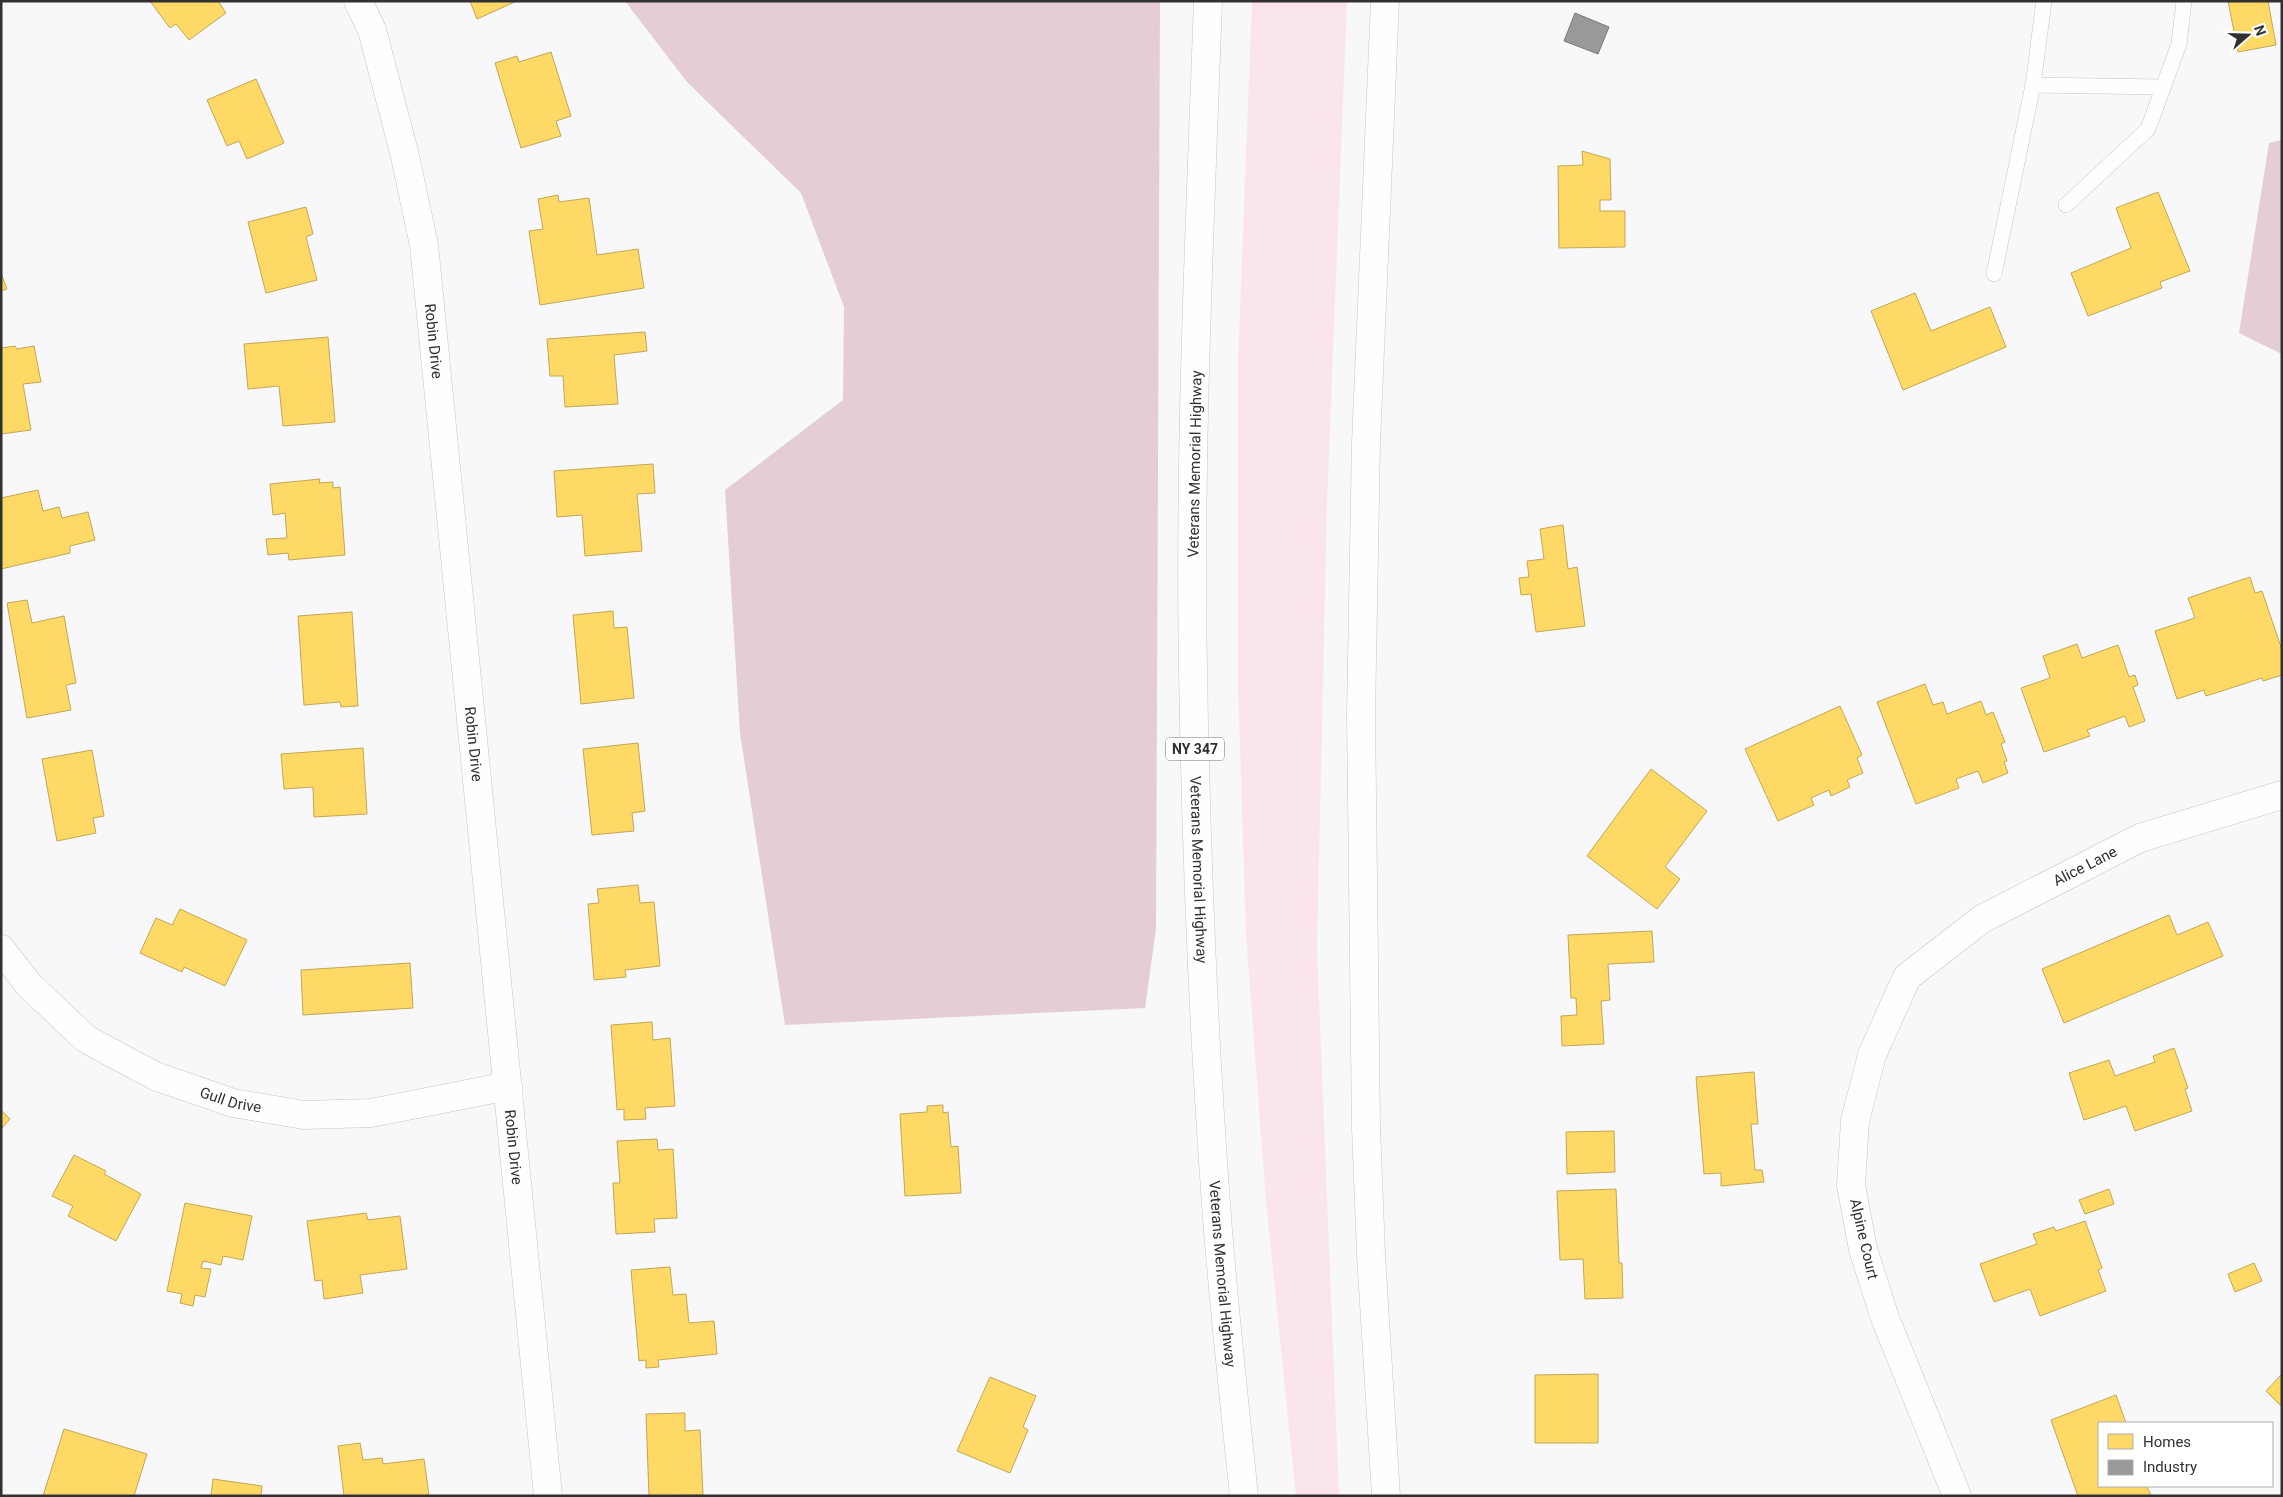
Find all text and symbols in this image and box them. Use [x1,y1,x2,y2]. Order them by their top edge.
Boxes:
north arrow [2223,10,2273,60]
text: N [2251,23,2269,38]
street label: Robin Drive [421,303,446,380]
street label: Veterans Memorial Highway [1184,370,1206,558]
street label: Robin Drive [461,706,486,783]
road number: NY 347 [1166,738,1224,761]
street label: Veterans Memorial Highway [1186,776,1211,964]
street label: Alice Lane [2050,842,2120,890]
street label: Gull Drive [197,1083,263,1117]
street label: Robin Drive [501,1109,526,1186]
street label: Veterans Memorial Highway [1205,1180,1240,1368]
street label: Alpine Court [1846,1197,1882,1281]
legend [2098,1422,2273,1487]
text: Homes [2143,1433,2191,1451]
text: Industry [2143,1458,2197,1476]

